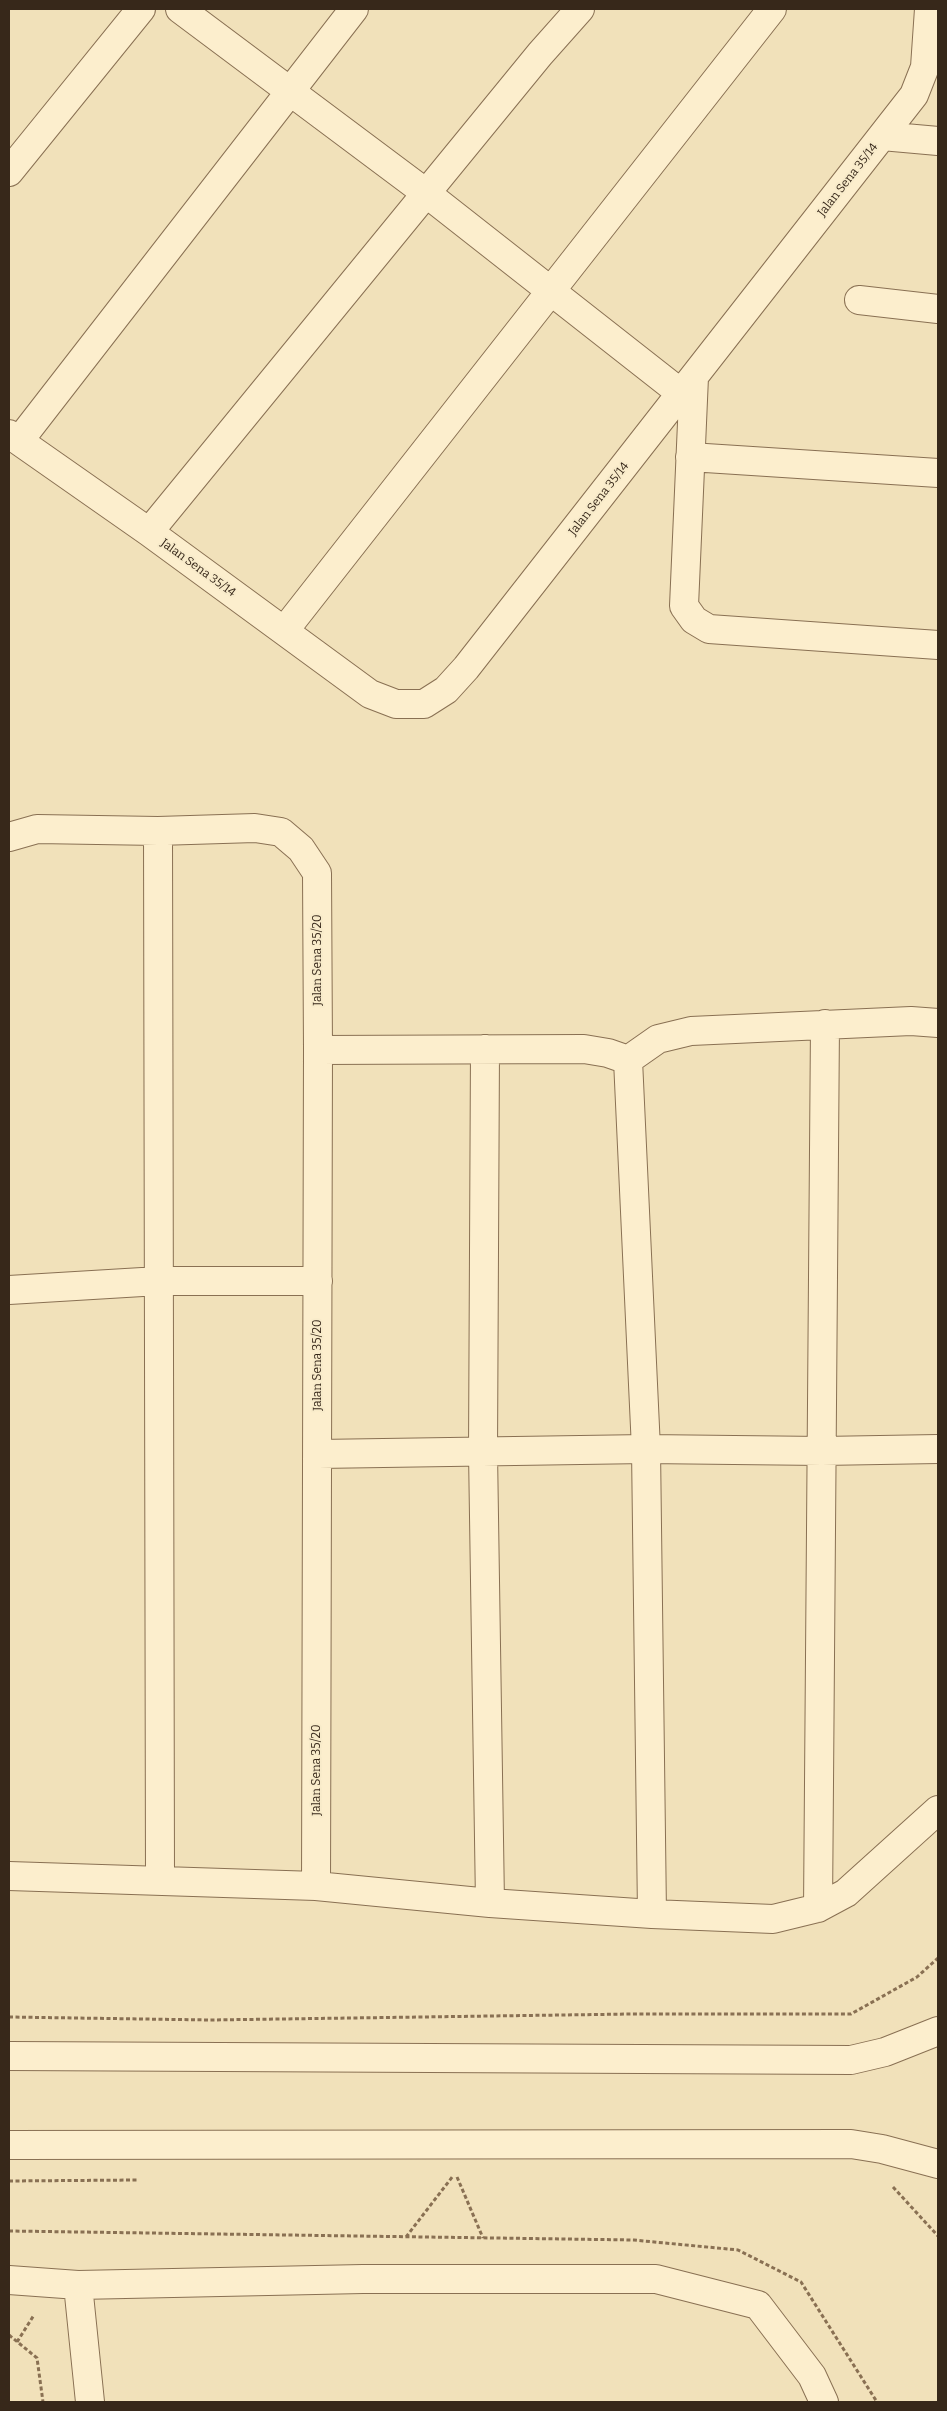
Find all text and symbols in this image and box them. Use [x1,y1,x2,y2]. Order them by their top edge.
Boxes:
street label: Jalan Sena 35/14 [815,140,881,220]
street label: Jalan Sena 35/14 [566,459,632,539]
street label: Jalan Sena 35/14 [158,536,238,600]
street label: Jalan Sena 35/20 [311,914,325,1006]
street label: Jalan Sena 35/20 [311,1319,325,1411]
street label: Jalan Sena 35/20 [310,1724,324,1816]

